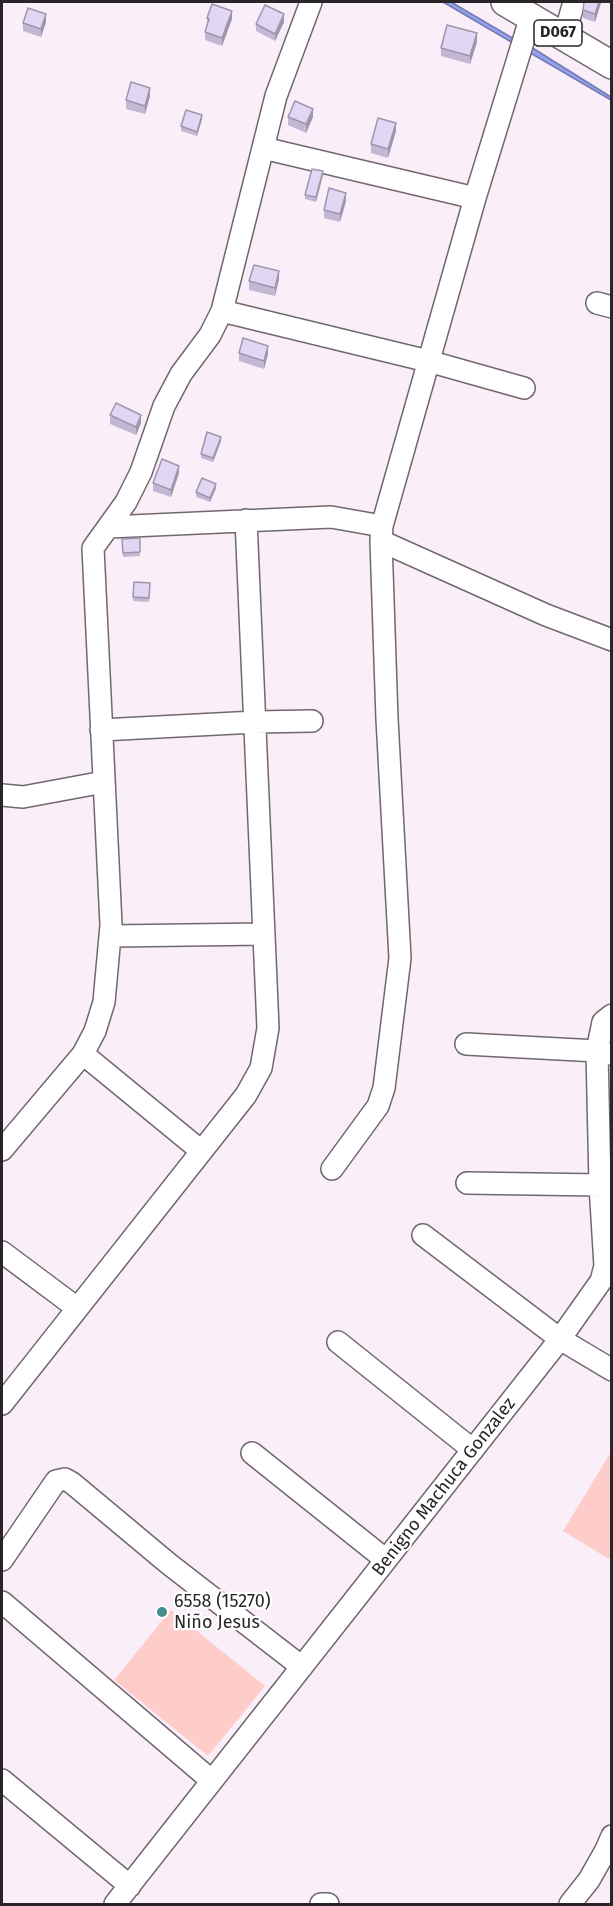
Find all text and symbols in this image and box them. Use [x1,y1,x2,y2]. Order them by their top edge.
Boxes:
road number: D067 [534,20,582,46]
street label: Benigno Machuca Gonzalez [368,1394,520,1580]
place label: 6558 (15270) Niño Jesus [174,1591,271,1634]
marker: 6558 (15270) Niño Jesus [155,1605,169,1619]

